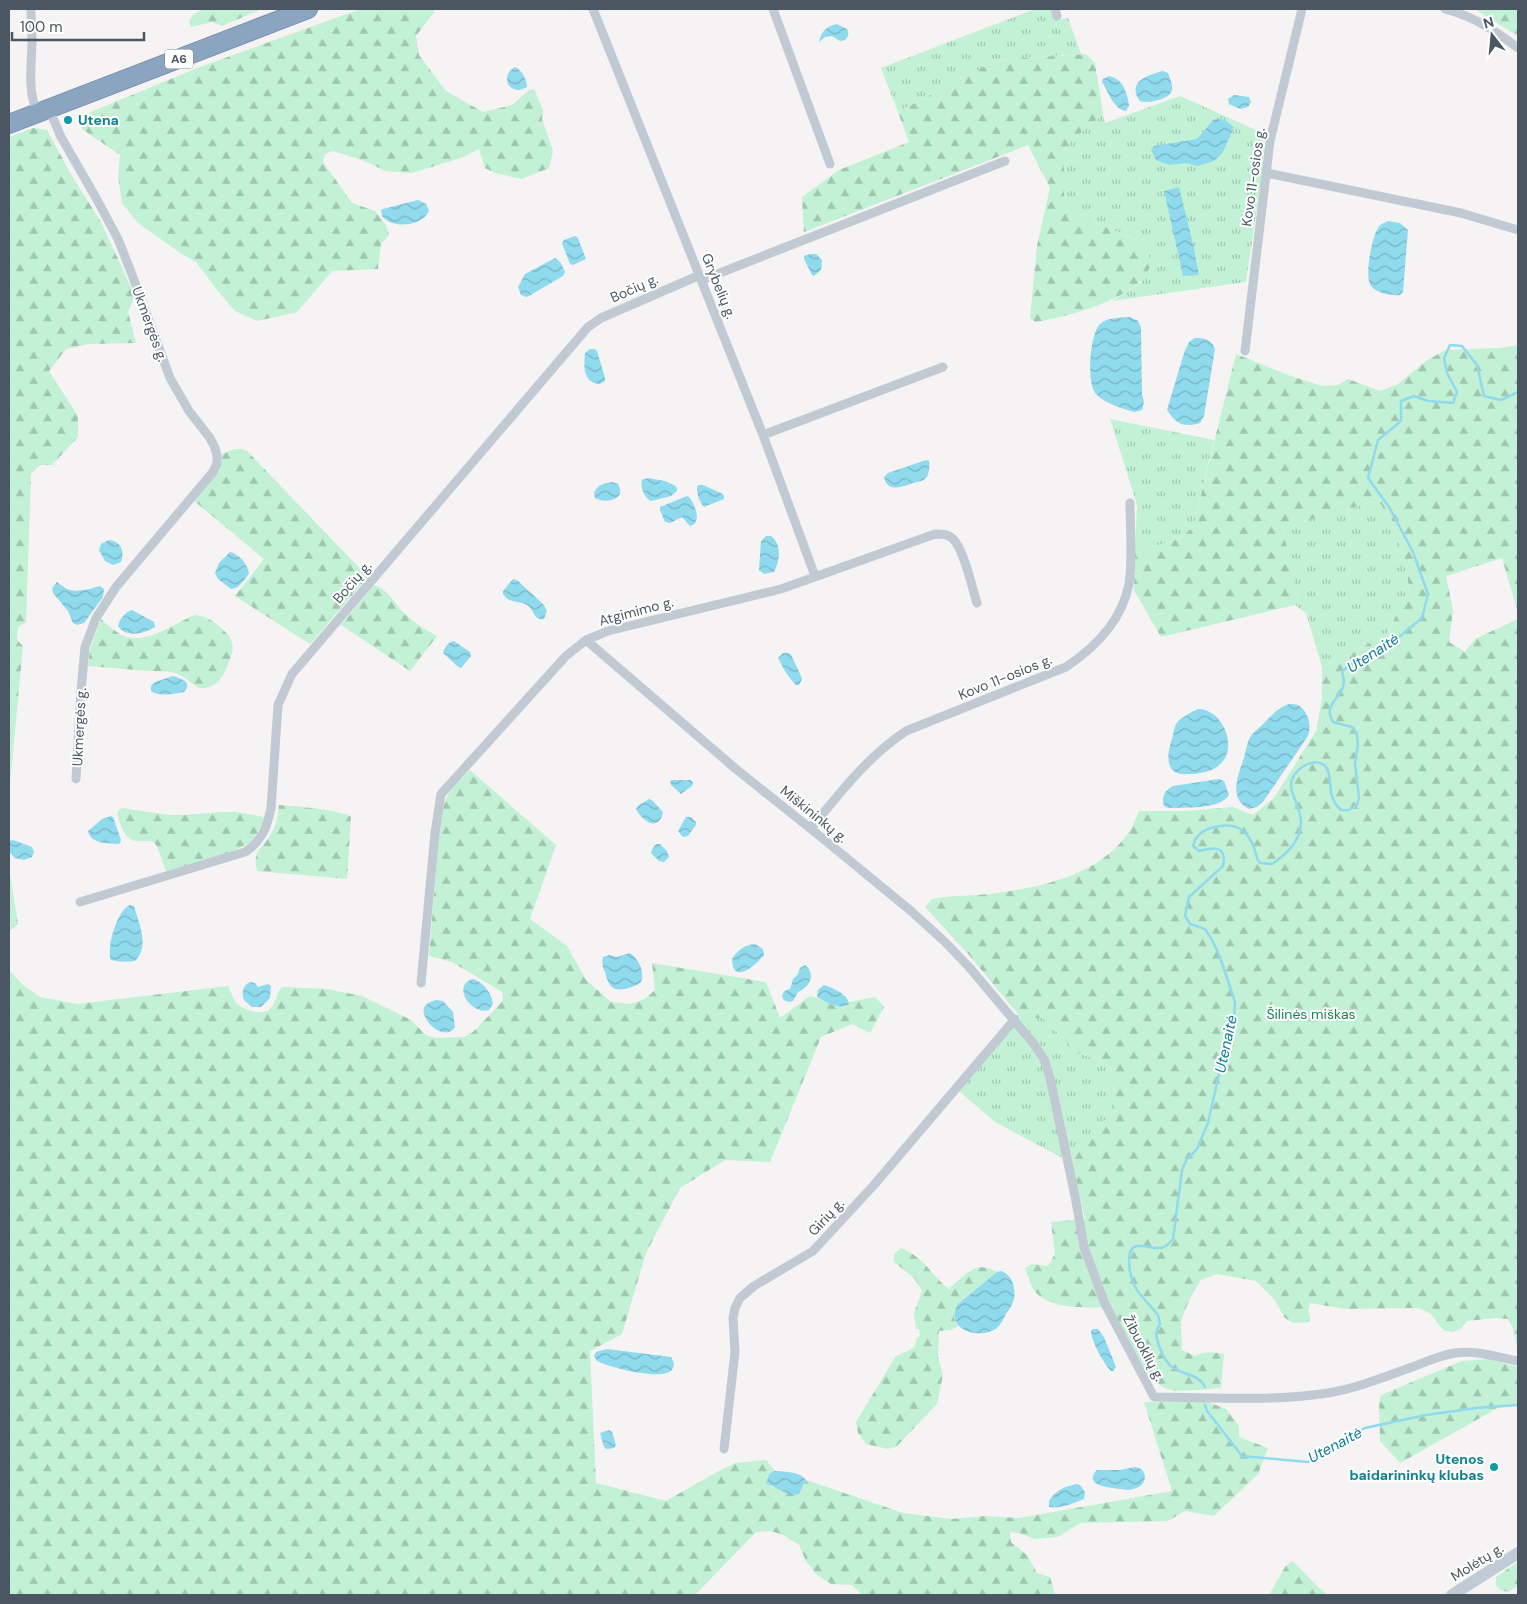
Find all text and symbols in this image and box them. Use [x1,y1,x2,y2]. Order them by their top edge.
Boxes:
scale bar [12,10,145,42]
north arrow [1467,10,1517,60]
text: N [1481,12,1496,33]
text: 100 m [20,17,63,37]
road number: A6 [165,50,193,68]
place label: Utena [78,111,119,129]
marker: Utena [62,114,74,126]
street label: Kovo 11-osios g. [1237,126,1269,227]
street label: Grybelių g. [698,251,740,322]
street label: Bočių g. [607,269,661,306]
street label: Ukmergės g. [128,284,172,364]
street label: Bočių g. [329,557,375,607]
street label: Atgimimo g. [597,592,675,630]
water label: Utenaitė [1343,628,1403,677]
street label: Kovo 11-osios g. [956,650,1055,704]
street label: Ukmergės g. [68,687,90,767]
street label: Miškininkų g. [777,781,851,847]
park label: Šilinės miškas [1266,1005,1356,1023]
water label: Utenaitė [1210,1013,1242,1075]
street label: Girių g. [804,1194,848,1240]
street label: Žibuoklių g. [1119,1312,1169,1384]
water label: Utenaitė [1304,1422,1366,1468]
place label: Utenos baidarininkų klubas [1349,1450,1484,1484]
marker: Utenos baidarininkų klubas [1488,1461,1500,1473]
street label: Molėtų g. [1447,1539,1507,1585]

